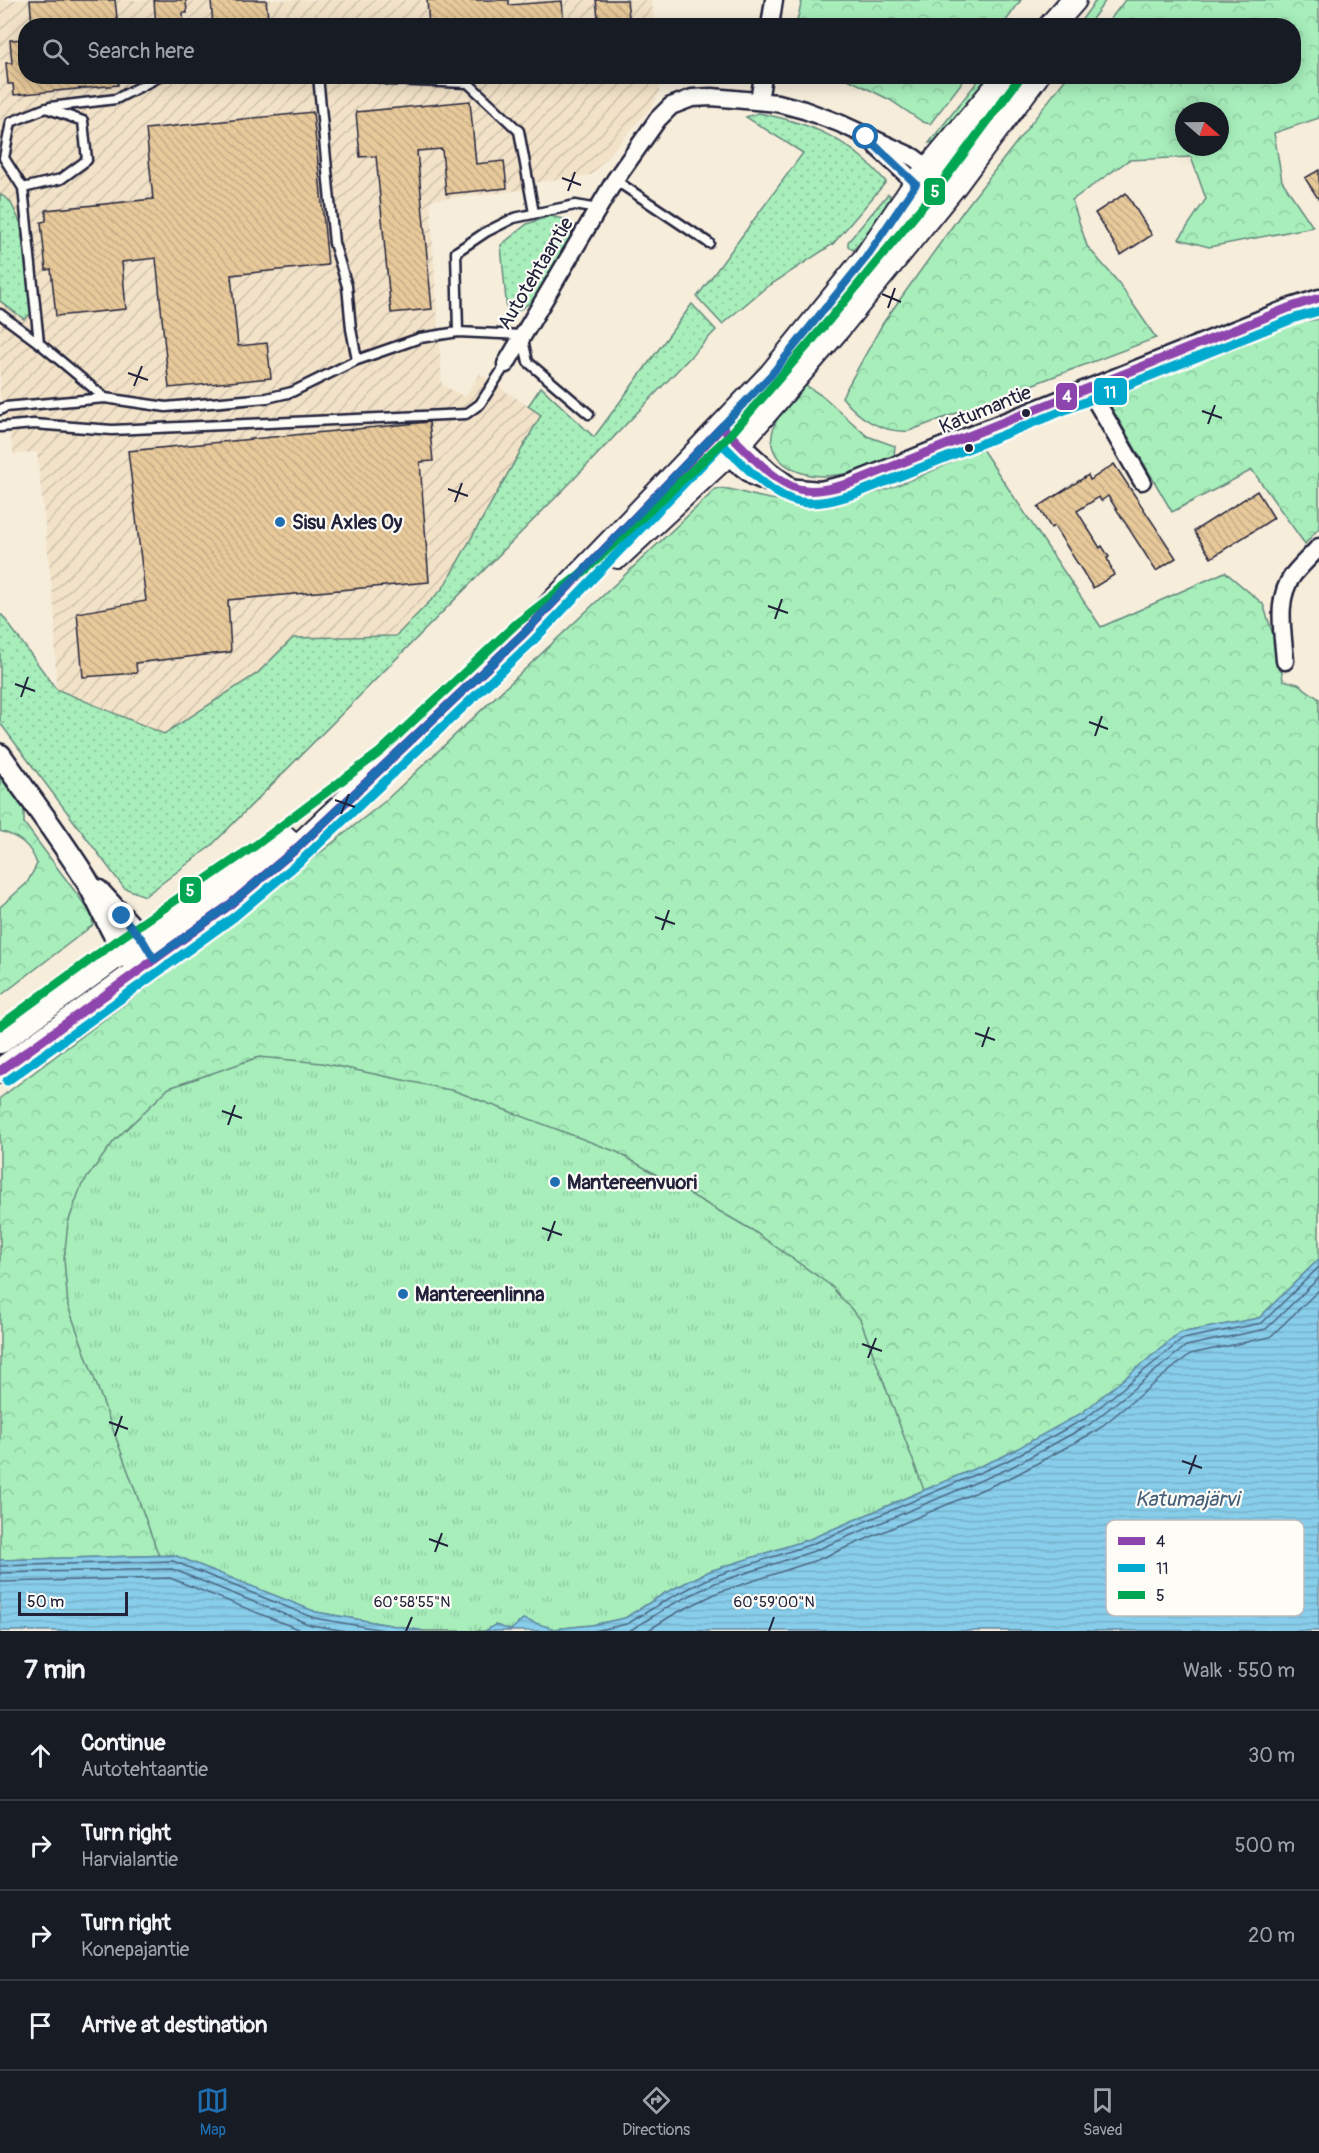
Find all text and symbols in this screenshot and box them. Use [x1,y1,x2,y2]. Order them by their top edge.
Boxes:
search box [18,18,1301,84]
icon: search [39,35,72,68]
text: Search here [87,37,194,65]
north arrow [1175,102,1229,156]
route start [852,123,878,149]
line badge: 5 [923,177,946,206]
text: 5 [931,182,940,202]
street label: Autotehtaantie [492,212,579,334]
line badge: 11 [1093,377,1128,406]
street label: Katumantie [935,380,1035,439]
line badge: 4 [1055,382,1078,411]
text: 11 [1104,383,1116,403]
text: 4 [1062,387,1072,407]
unlabelled marker [1020,407,1032,419]
unlabelled marker [963,442,975,454]
place label: Sisu Axles Oy [292,510,403,535]
marker: Sisu Axles Oy [273,515,287,529]
line badge: 5 [179,876,202,904]
text: 5 [186,881,195,901]
route end [108,902,134,928]
place label: Mantereenvuori [567,1170,697,1195]
marker: Mantereenvuori [548,1175,562,1189]
place label: Mantereenlinna [415,1282,545,1307]
marker: Mantereenlinna [396,1287,410,1301]
water label: Katumajärvi [1135,1486,1242,1513]
legend [1106,1520,1304,1616]
text: 4 [1156,1532,1165,1552]
text: 11 [1156,1559,1169,1579]
text: 5 [1156,1586,1165,1606]
scale bar [18,1589,128,1616]
text: 50 m [27,1592,64,1612]
text: 60°58'55"N [374,1593,450,1612]
text: 60°59'00"N [733,1593,815,1612]
text: 7 min [24,1654,86,1686]
text: Walk · 550 m [1183,1658,1295,1683]
text: Continue [81,1729,165,1757]
icon: ahead [24,1739,57,1772]
text: 30 m [1248,1743,1295,1768]
text: Autotehtaantie [81,1757,208,1782]
text: Turn right [81,1819,171,1847]
icon: right [24,1829,57,1862]
text: 500 m [1235,1833,1295,1858]
text: Harvialantie [81,1847,178,1872]
text: Turn right [81,1909,171,1937]
icon: right [24,1919,57,1952]
text: 20 m [1248,1923,1295,1948]
text: Konepajantie [81,1937,189,1962]
icon: arrive [24,2009,57,2042]
text: Arrive at destination [81,2011,267,2039]
tab: Map [196,2084,229,2140]
tab: Directions [622,2084,690,2140]
tab: Saved [1083,2084,1123,2140]

